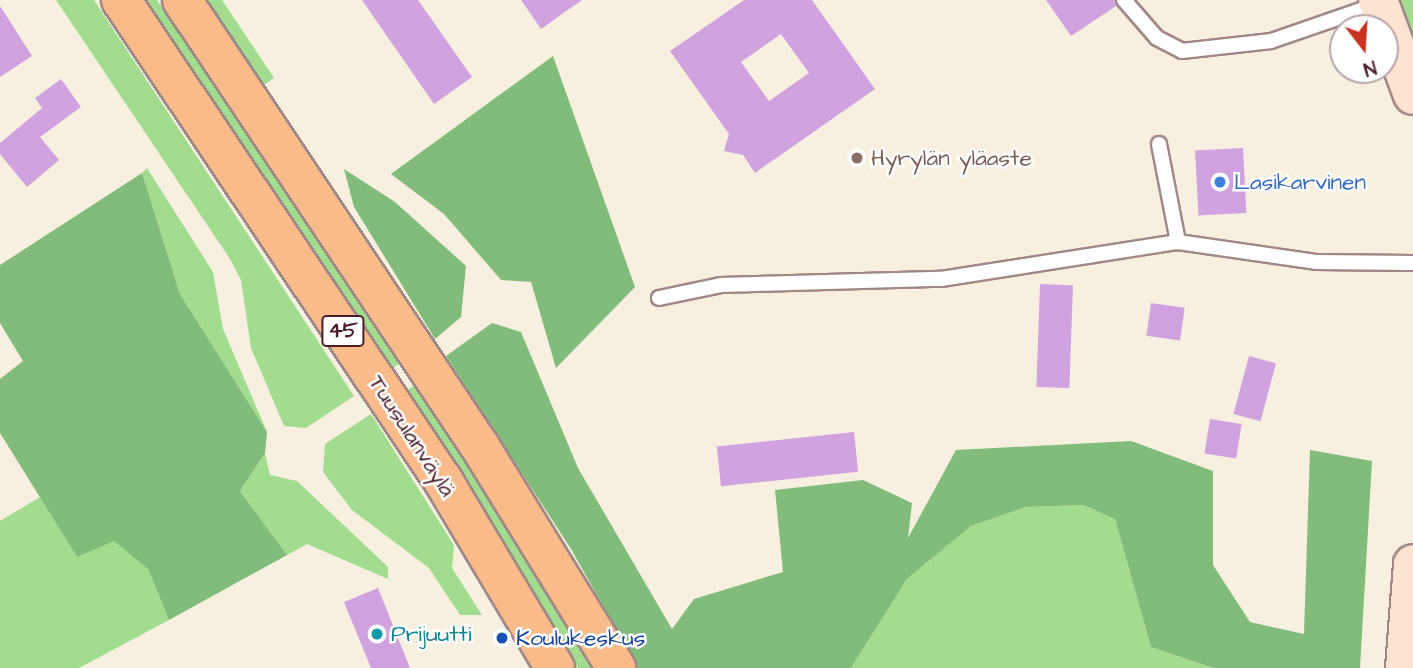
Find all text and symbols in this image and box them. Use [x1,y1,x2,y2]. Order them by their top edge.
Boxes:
north arrow [1329,14,1399,84]
text: N [1360,53,1379,82]
place label: Hyrylän yläaste [871,144,1032,172]
marker: Hyrylän yläaste [849,150,865,166]
place label: Lasikarvinen [1234,168,1366,196]
marker: Lasikarvinen [1212,174,1228,190]
road number: 45 [320,314,366,348]
street label: Tuusulanväylä [362,370,462,502]
place label: Prijuutti [391,620,471,648]
place label: Koulukeskus [516,624,645,652]
marker: Prijuutti [369,626,385,642]
marker: Koulukeskus [494,630,510,646]

